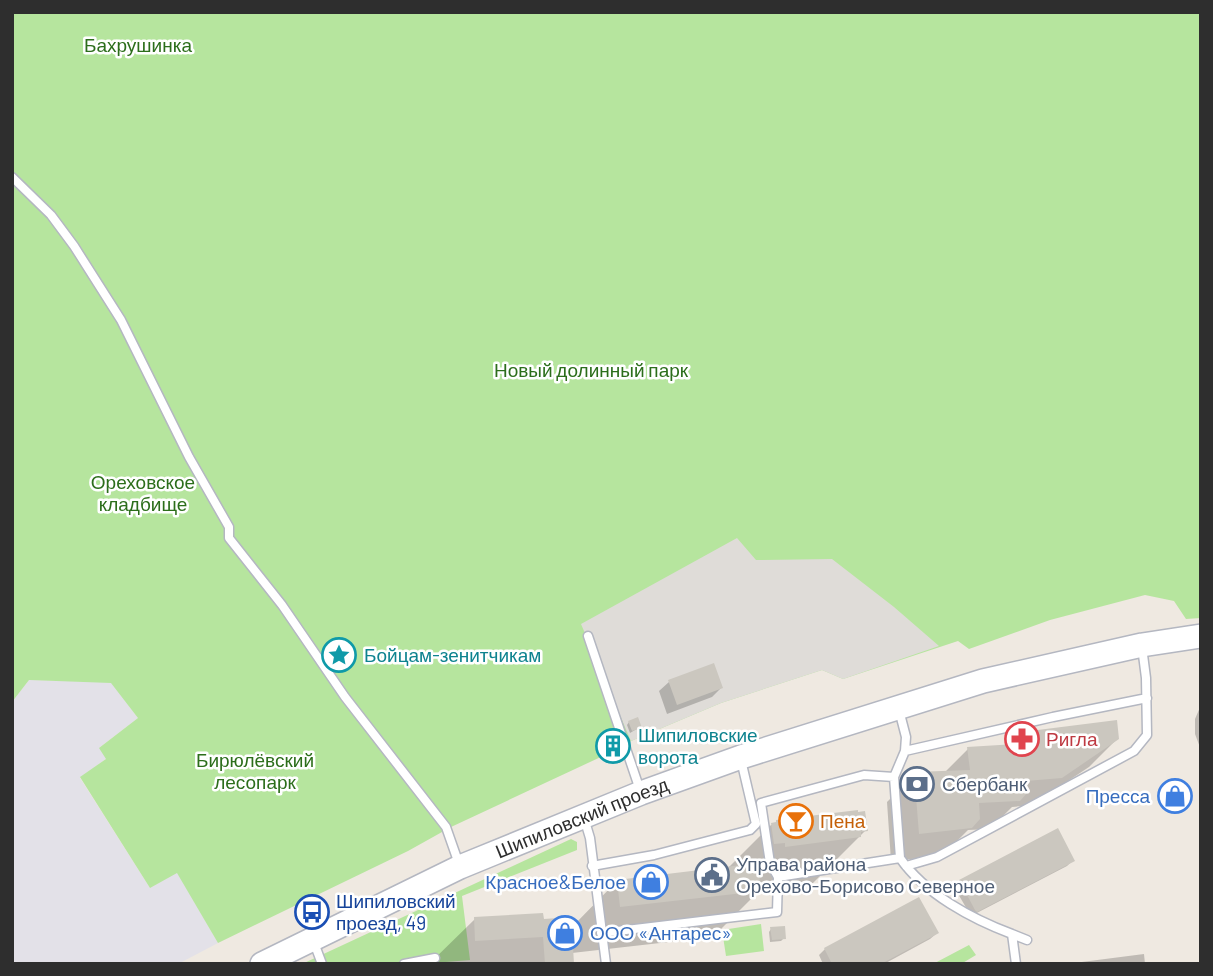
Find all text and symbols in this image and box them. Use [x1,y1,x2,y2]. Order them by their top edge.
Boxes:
park label: Бахрушинка [84,33,192,56]
park label: Новый долинный парк [494,358,689,381]
park label: Ореховское кладбище [91,470,195,515]
place icon: Бойцам-зенитчикам [320,636,358,674]
place label: Бойцам-зенитчикам [364,643,541,666]
pharmacy icon: Ригла [1003,720,1041,758]
place label: Шипиловские ворота [638,723,758,768]
building icon: Шипиловские ворота [594,727,632,765]
place label: Ригла [1046,727,1098,750]
park label: Бирюлёвский лесопарк [196,748,314,793]
bank icon: Сбербанк [898,765,936,803]
street label: Шипиловский проезд [492,772,671,862]
place label: Сбербанк [942,772,1028,795]
shop icon: Пресса [1156,777,1194,815]
place label: Пресса [1086,784,1150,807]
bar icon: Пена [777,802,815,840]
place label: Пена [820,809,866,832]
place label: Управа района Орехово-Борисово Северное [736,852,995,897]
public building icon: Управа района Орехово-Борисово Северное [693,856,731,894]
shop icon: Красное&Белое [632,863,670,901]
place label: Красное&Белое [485,870,626,893]
place label: Шипиловский проезд, 49 [336,889,456,934]
bus stop icon: Шипиловский проезд, 49 [293,893,331,931]
shop icon: ООО «Антарес» [546,914,584,952]
place label: ООО «Антарес» [590,921,732,944]

